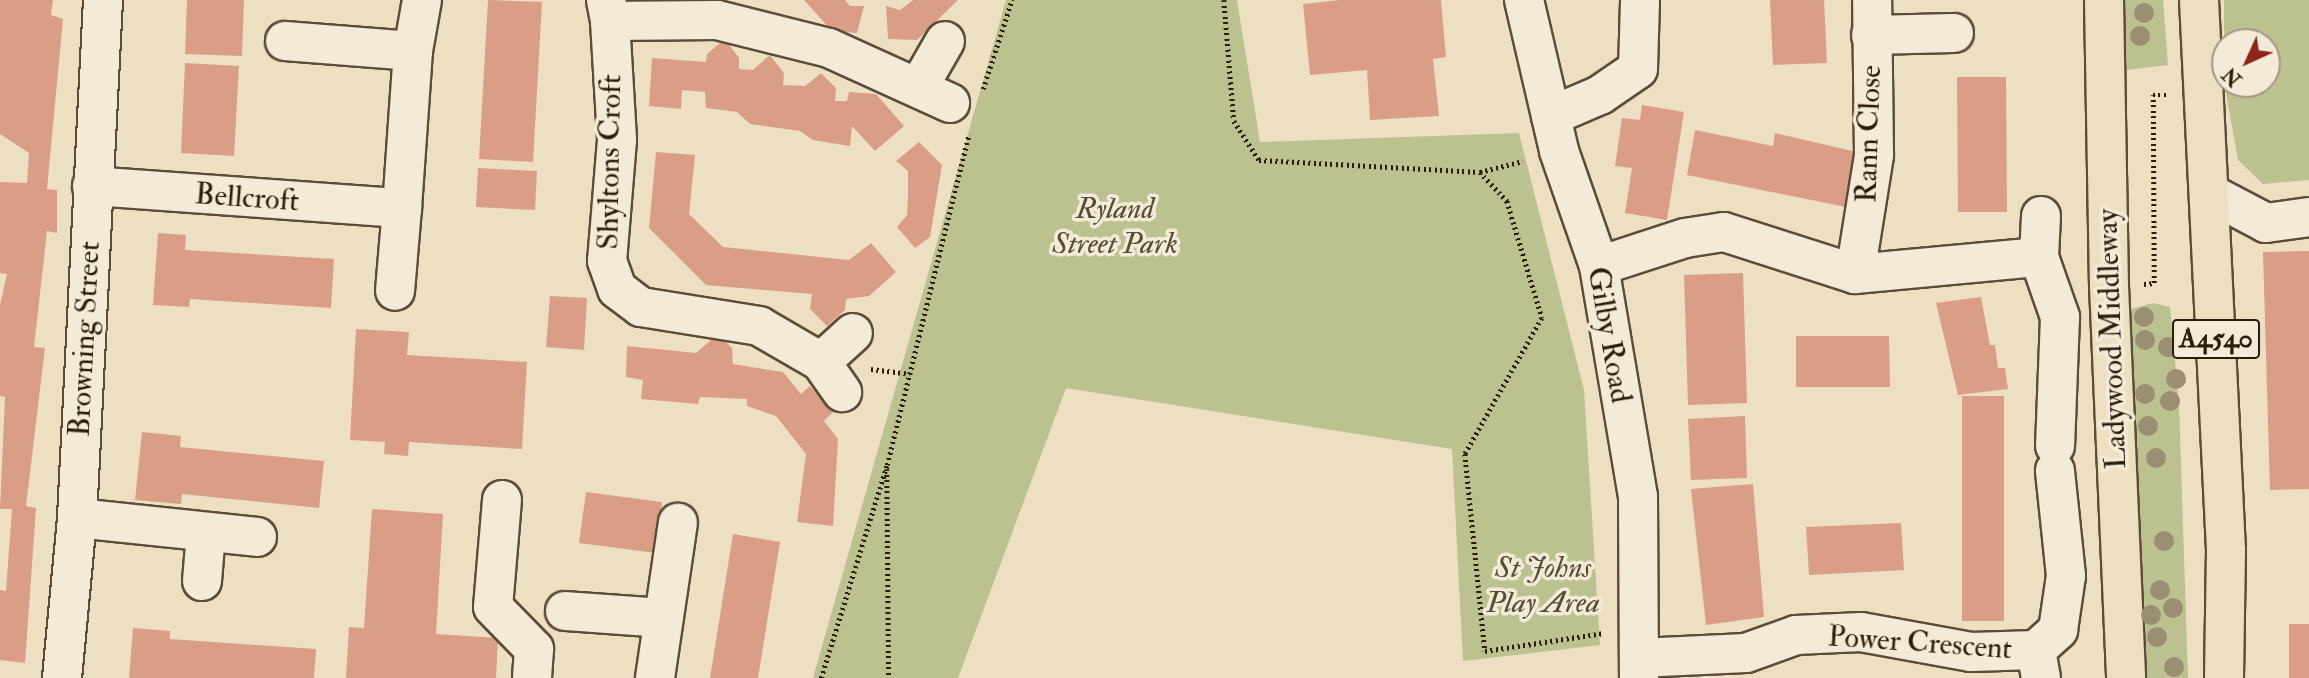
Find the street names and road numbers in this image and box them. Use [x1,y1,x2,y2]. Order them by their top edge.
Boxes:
street label: Rann Close [1849,64,1889,204]
street label: Shyltons Croft [590,74,630,250]
street label: Bellcroft [194,176,300,220]
street label: Ladywood Middleway [2089,208,2135,470]
street label: Browning Street [62,240,108,438]
street label: Gilby Road [1579,264,1639,406]
road number: A4540 [2170,314,2262,364]
street label: Power Crescent [1827,619,2013,667]

